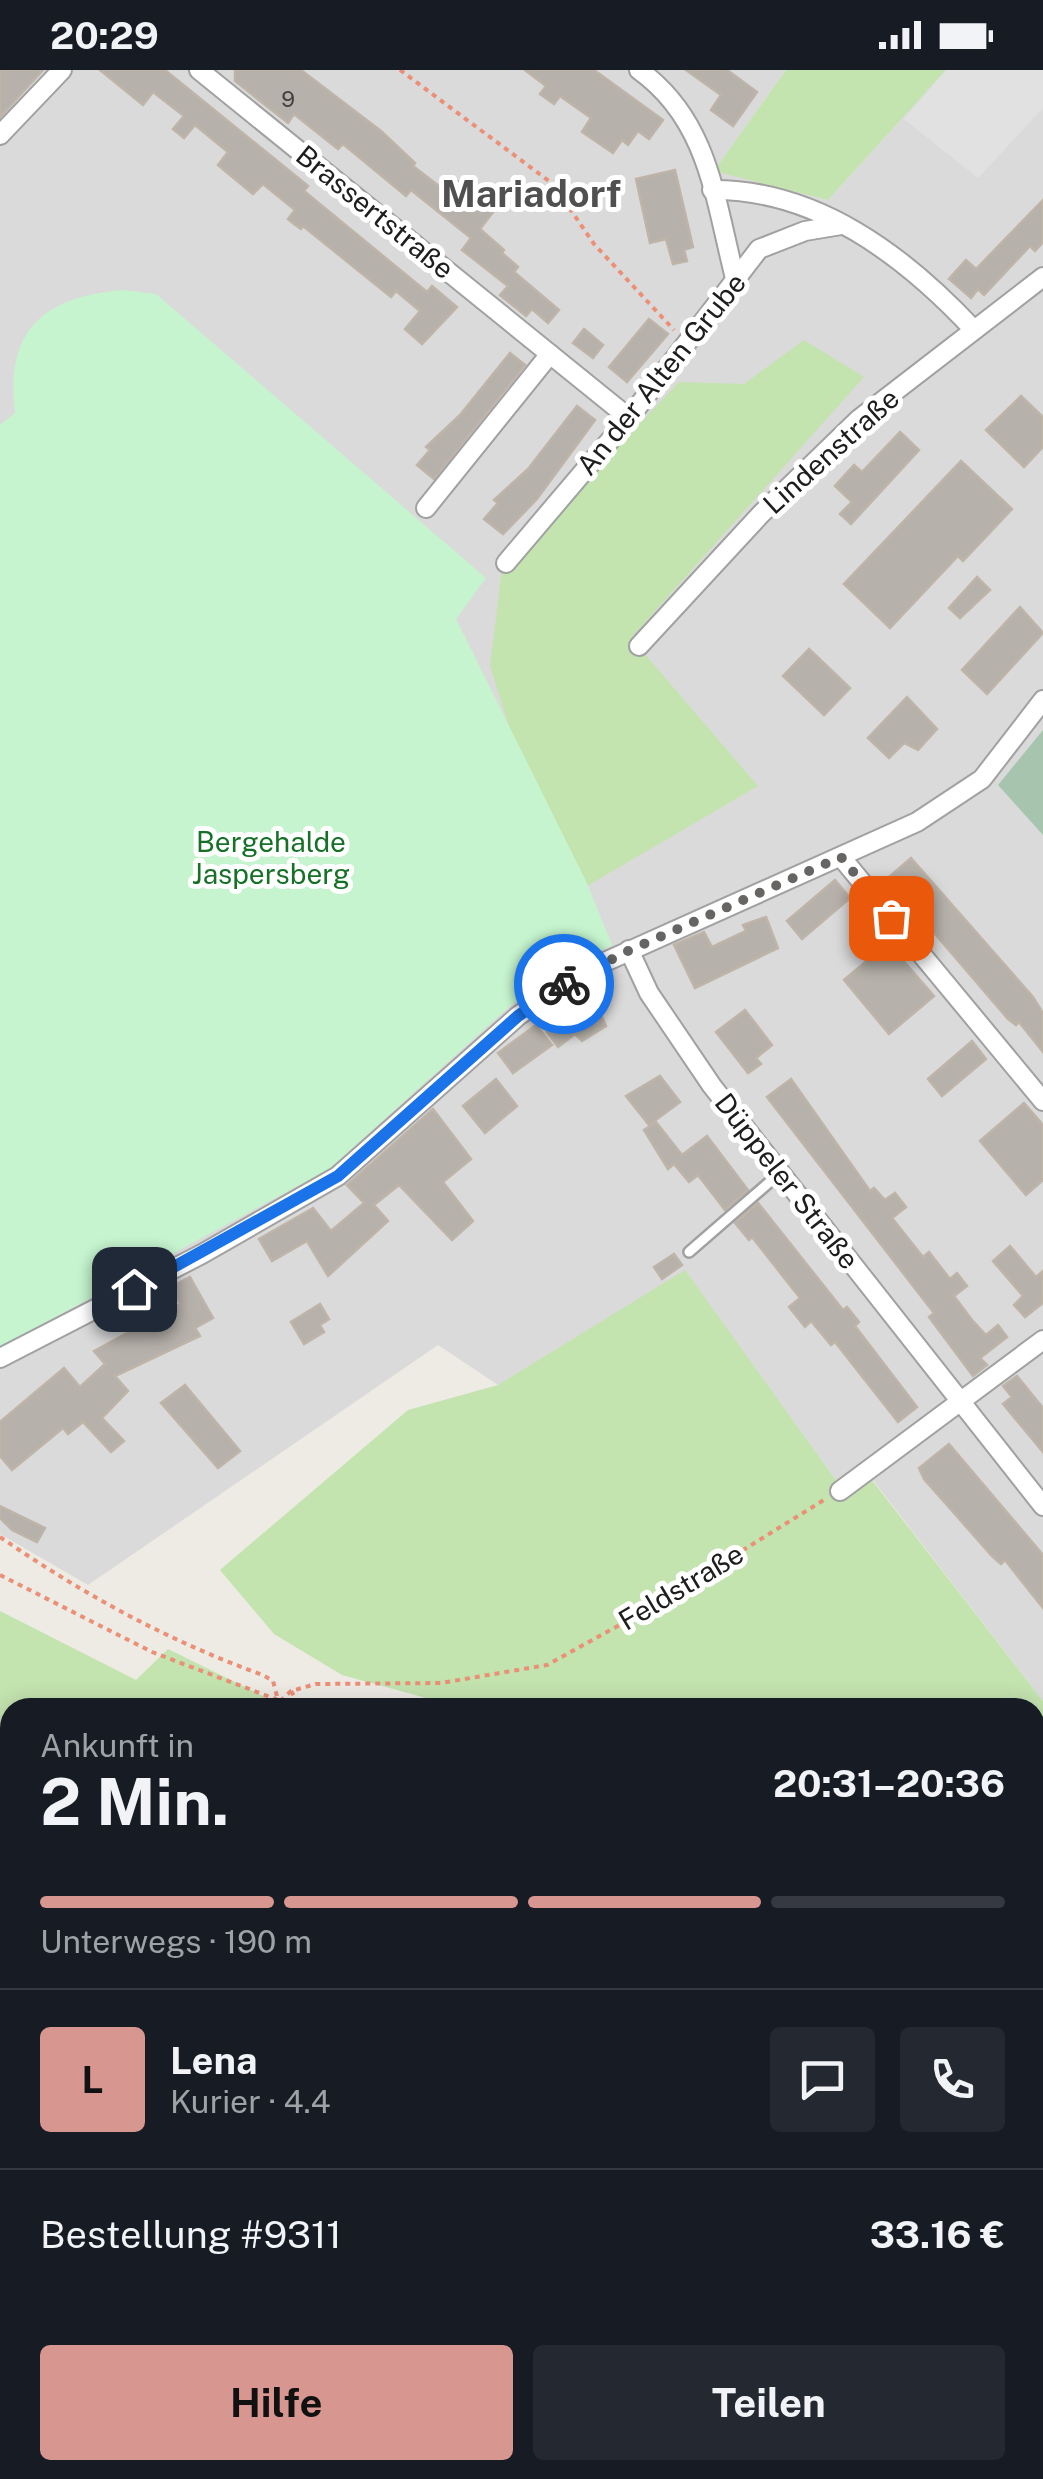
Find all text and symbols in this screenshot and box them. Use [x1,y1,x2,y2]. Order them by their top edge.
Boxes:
text: 20:29 [50,13,159,58]
house number: 9 [281,86,295,112]
street label: Brassertstraße [290,138,461,285]
district label: Mariadorf [441,171,621,216]
street label: An der Alten Grube [569,266,752,481]
street label: Lindenstraße [756,381,905,520]
park label: Bergehalde Jaspersberg [192,825,350,890]
pin [849,876,934,961]
icon: bag [864,891,919,946]
courier [514,934,614,1034]
icon: bike [537,957,592,1012]
street label: Düppeler Straße [709,1086,866,1275]
pin [92,1247,177,1332]
icon: home [107,1262,162,1317]
street label: Feldstraße [612,1536,749,1637]
text: Ankunft in [40,1727,194,1764]
text: 20:31–20:36 [773,1761,1005,1806]
text: 2 Min. [40,1763,229,1840]
text: Unterwegs · 190 m [40,1923,312,1960]
button: chat [770,2027,875,2132]
button: phone [900,2027,1005,2132]
text: Lena [170,2038,257,2083]
text: L [82,2057,103,2102]
text: Kurier · 4.4 [170,2083,331,2120]
text: Bestellung #9311 [40,2212,342,2257]
text: 33.16 € [870,2212,1005,2257]
button: Hilfe [40,2345,513,2460]
button: Teilen [533,2345,1005,2460]

